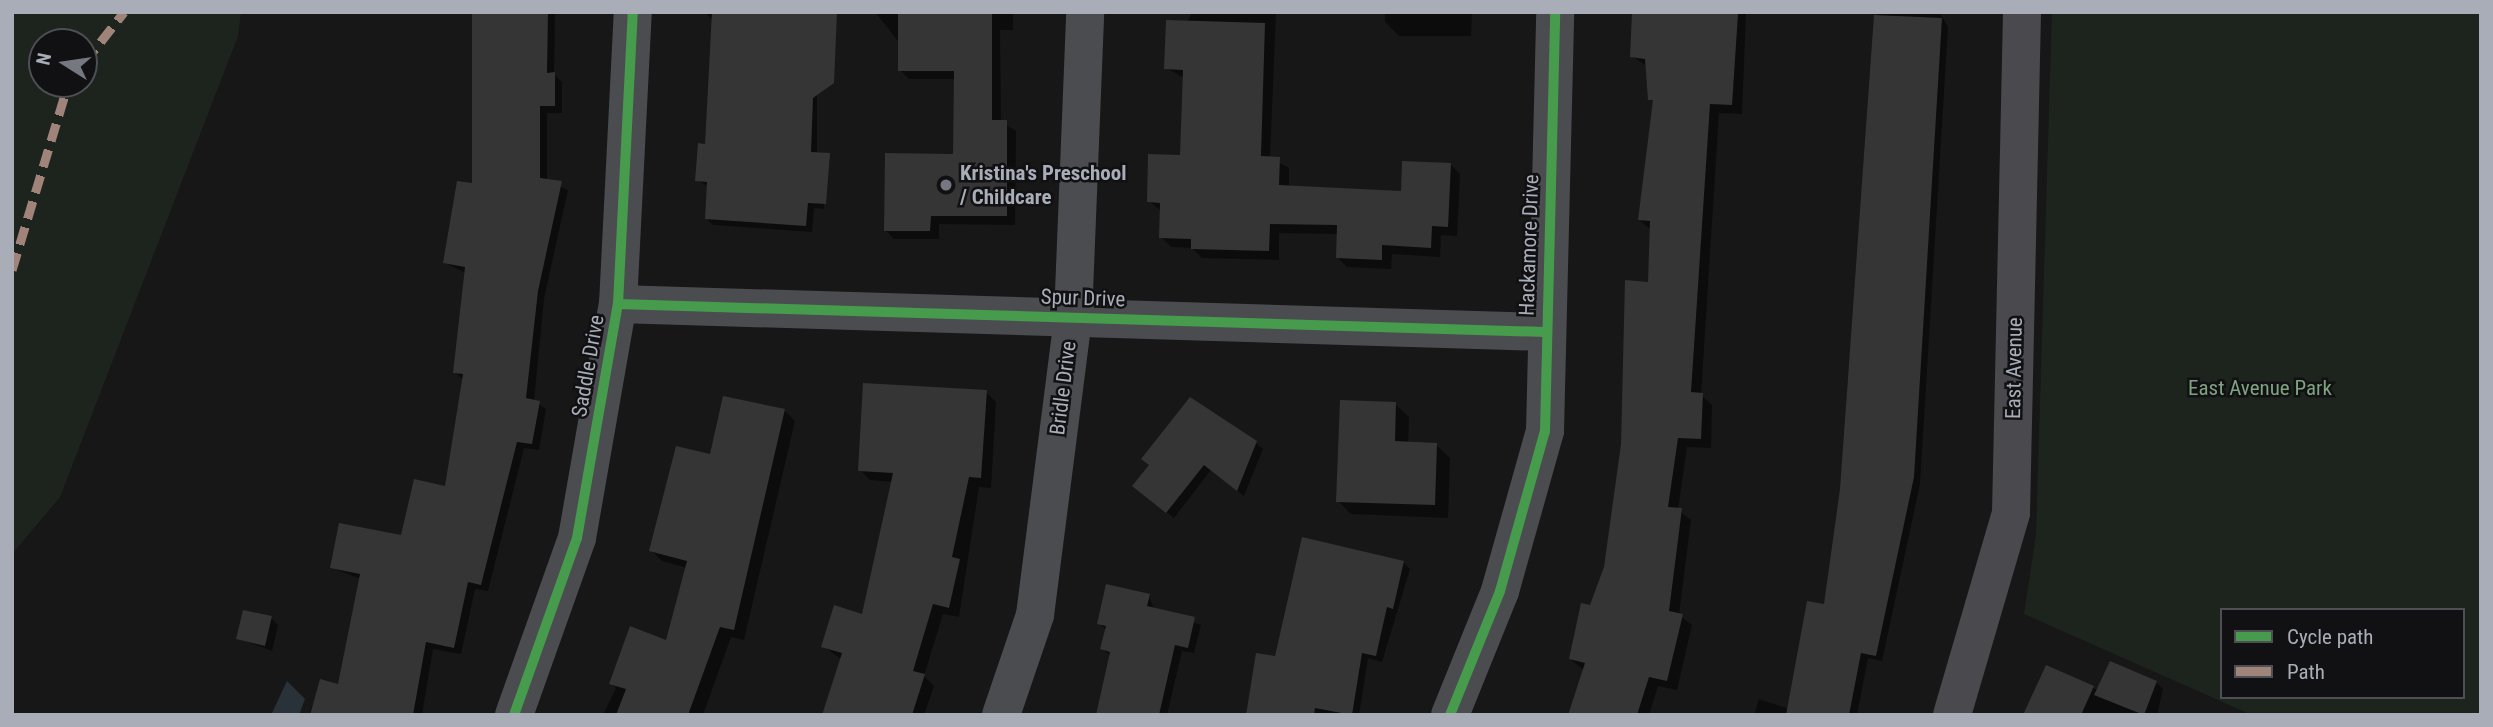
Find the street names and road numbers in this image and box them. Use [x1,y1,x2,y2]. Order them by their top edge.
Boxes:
street label: Hackamore Drive [1514,174,1544,316]
street label: Spur Drive [1040,284,1126,312]
street label: Saddle Drive [567,313,609,419]
street label: East Avenue [2001,317,2027,419]
street label: Bridle Drive [1045,340,1081,436]

